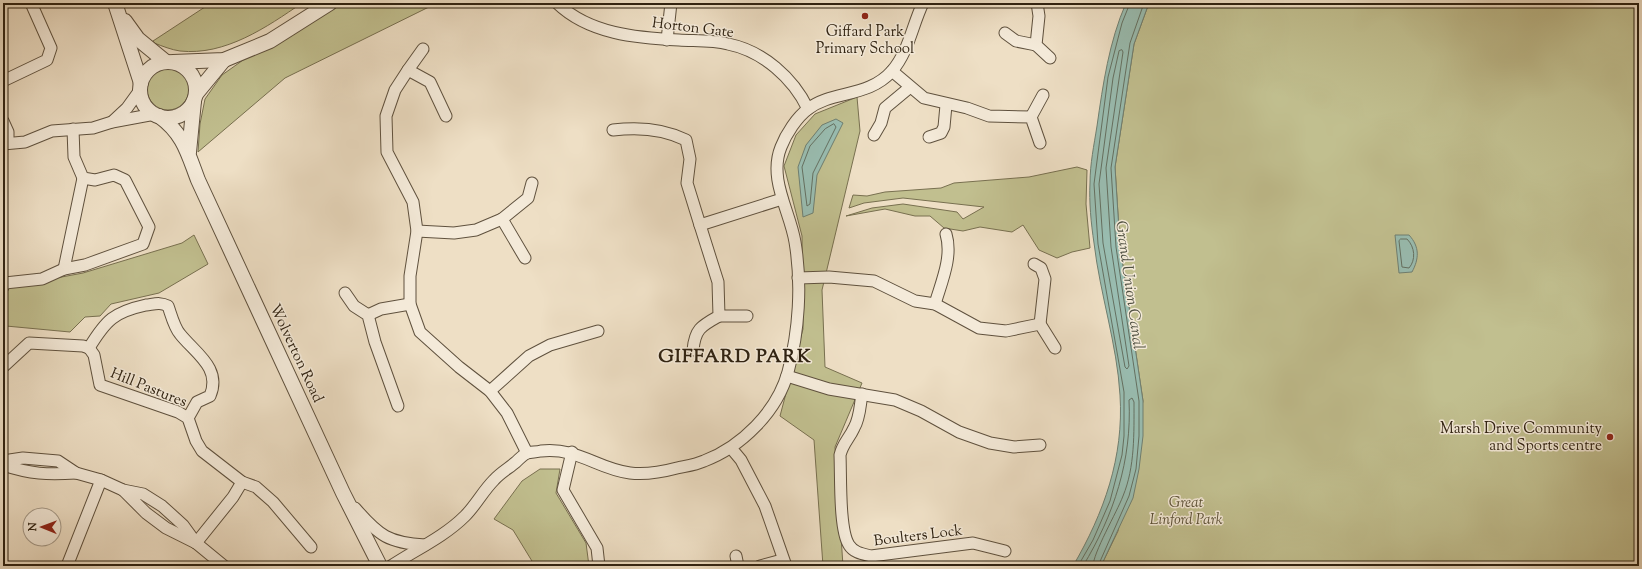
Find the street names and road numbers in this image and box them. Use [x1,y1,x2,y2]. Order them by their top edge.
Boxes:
street label: Horton Gate [651,13,735,44]
street label: Wolverton Road [264,301,328,407]
street label: Hill Pastures [107,363,190,413]
street label: Boulters Lock [873,521,964,552]

